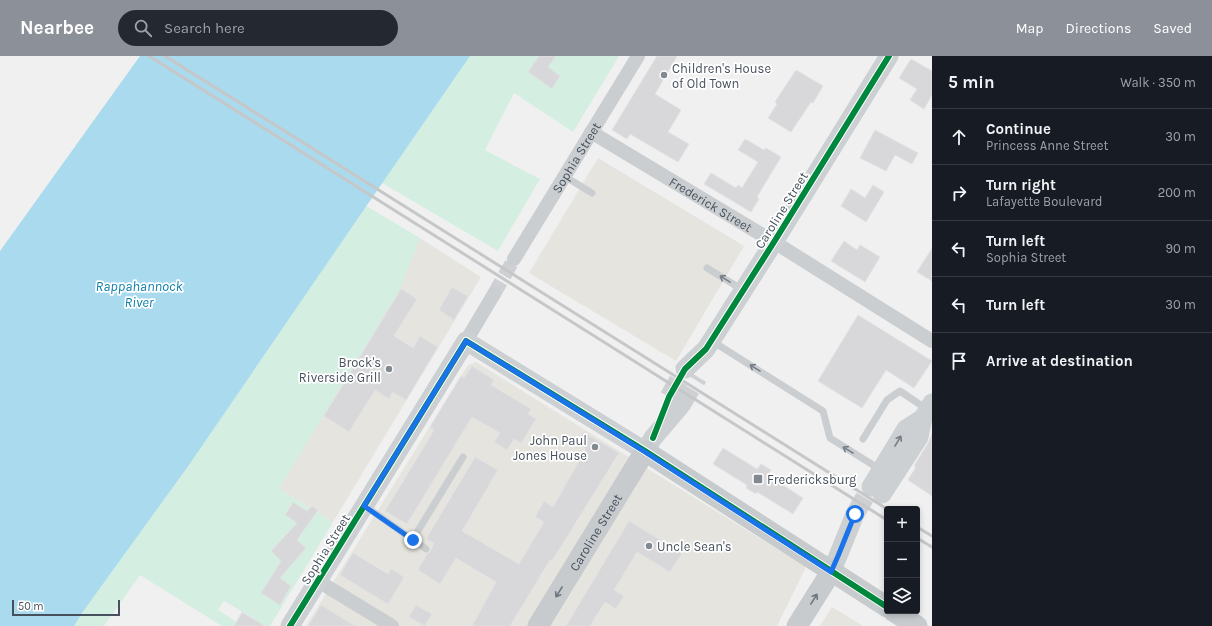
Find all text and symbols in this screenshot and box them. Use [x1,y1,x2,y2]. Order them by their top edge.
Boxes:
search box [118,10,398,46]
text: Nearbee [20,17,94,39]
icon: search [132,17,154,39]
text: Search here [164,19,245,37]
text: Map [1016,20,1044,37]
text: Directions [1066,20,1131,37]
text: Saved [1153,20,1192,37]
place label: Children's House of Old Town [672,61,771,91]
marker: Children's House of Old Town [659,70,669,80]
text: 5 min [948,72,995,92]
text: Walk · 350 m [1120,75,1196,90]
street label: Sophia Street [549,119,604,196]
text: Continue [986,120,1051,138]
icon: ahead [948,126,970,148]
text: 30 m [1165,129,1196,144]
text: Princess Anne Street [986,138,1108,153]
street label: Caroline Street [752,169,811,251]
street label: Frederick Street [667,174,755,235]
text: Turn right [986,176,1056,194]
icon: right [948,182,970,204]
text: 200 m [1158,185,1196,200]
text: Lafayette Boulevard [986,194,1103,209]
text: Turn left [986,232,1045,250]
icon: left [948,238,970,260]
text: 90 m [1165,241,1196,256]
text: Sophia Street [986,250,1066,265]
one-way arrow [719,275,731,283]
water label: Rappahannock River [95,278,183,311]
icon: left [948,294,970,316]
text: Turn left [986,296,1045,314]
text: 30 m [1165,297,1196,312]
icon: arrive [948,350,970,372]
text: Arrive at destination [986,352,1133,370]
place label: Brock's Riverside Grill [299,355,381,385]
marker: Brock's Riverside Grill [384,364,394,374]
one-way arrow [750,364,761,372]
place label: John Paul Jones House [513,433,587,463]
one-way arrow [895,435,903,447]
marker: John Paul Jones House [590,442,600,452]
one-way arrow [842,445,854,453]
place label: Fredericksburg [767,472,857,487]
marker: Fredericksburg [752,473,764,485]
street label: Caroline Street [566,491,625,574]
route start [846,505,864,523]
map controls [884,506,920,614]
button: + [884,506,920,542]
street label: Sophia Street [298,511,353,587]
route end [404,531,422,549]
place label: Uncle Sean's [657,539,732,554]
marker: Uncle Sean's [644,541,654,551]
button: − [884,542,920,578]
button: layers [884,578,920,614]
one-way arrow [554,586,562,598]
one-way arrow [810,594,818,605]
scale bar [12,598,120,617]
text: 50 m [18,600,44,613]

